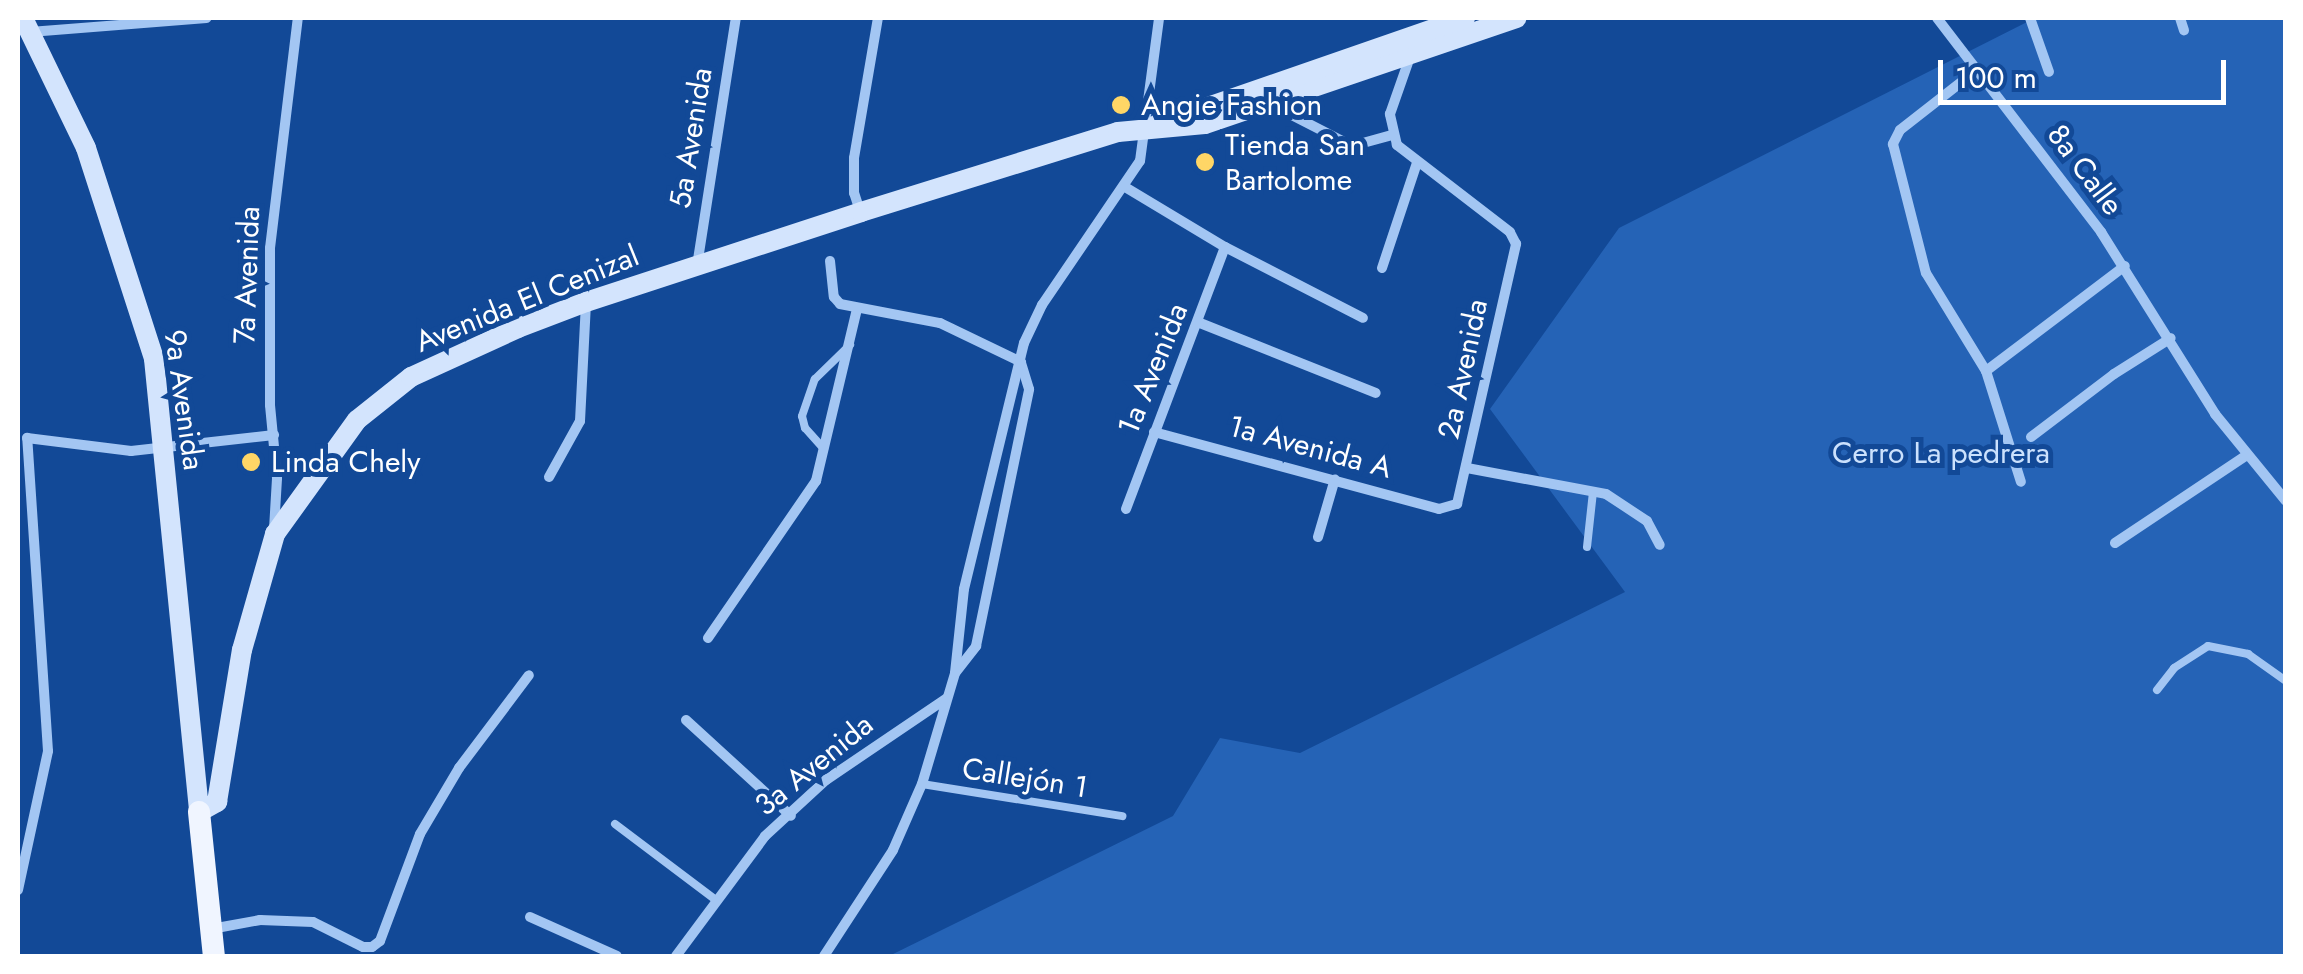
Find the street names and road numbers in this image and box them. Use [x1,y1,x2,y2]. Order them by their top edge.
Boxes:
street label: 5a Avenida [662,65,720,211]
street label: 8a Calle [2039,118,2131,222]
street label: 7a Avenida [227,206,267,344]
street label: Avenida El Cenizal [410,238,644,360]
street label: 2a Avenida [1431,296,1495,442]
street label: 1a Avenida [1110,298,1196,440]
street label: 9a Avenida [156,327,212,473]
street label: 1a Avenida A [1225,408,1395,486]
street label: 3a Avenida [748,707,880,823]
street label: Callejón 1 [960,750,1090,806]

